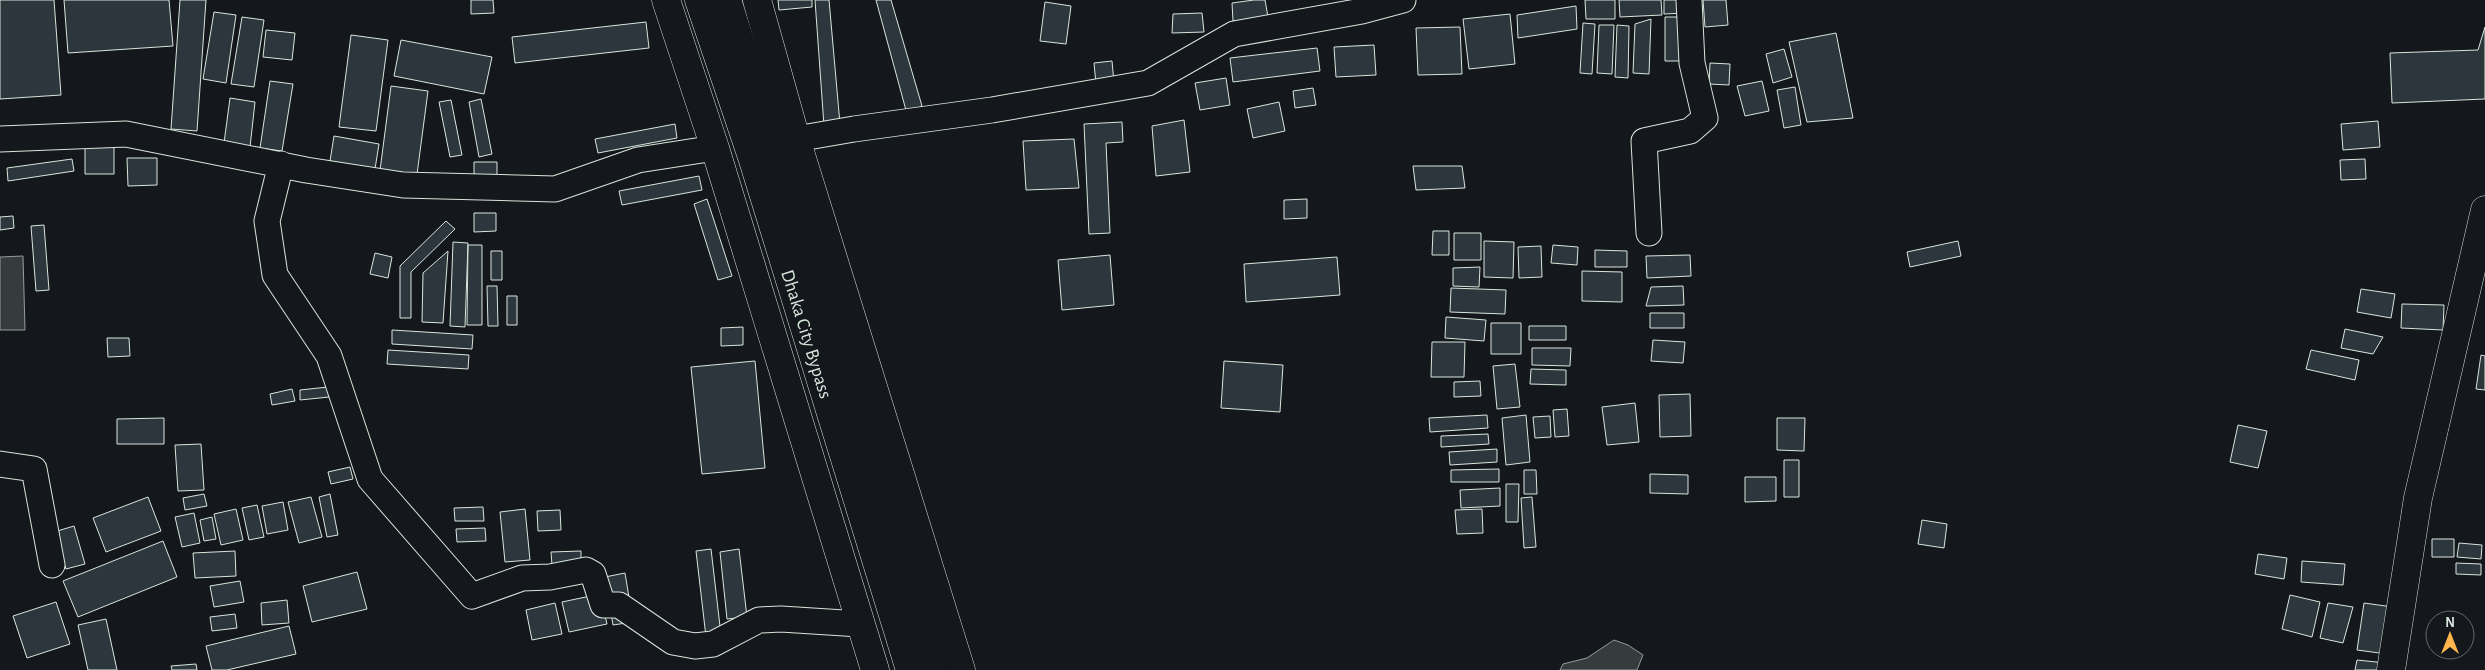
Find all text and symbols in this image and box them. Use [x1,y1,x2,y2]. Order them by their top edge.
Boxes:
street label: Dhaka City Bypass [778,267,835,401]
north arrow [2425,610,2475,660]
text: N [2445,616,2455,630]

